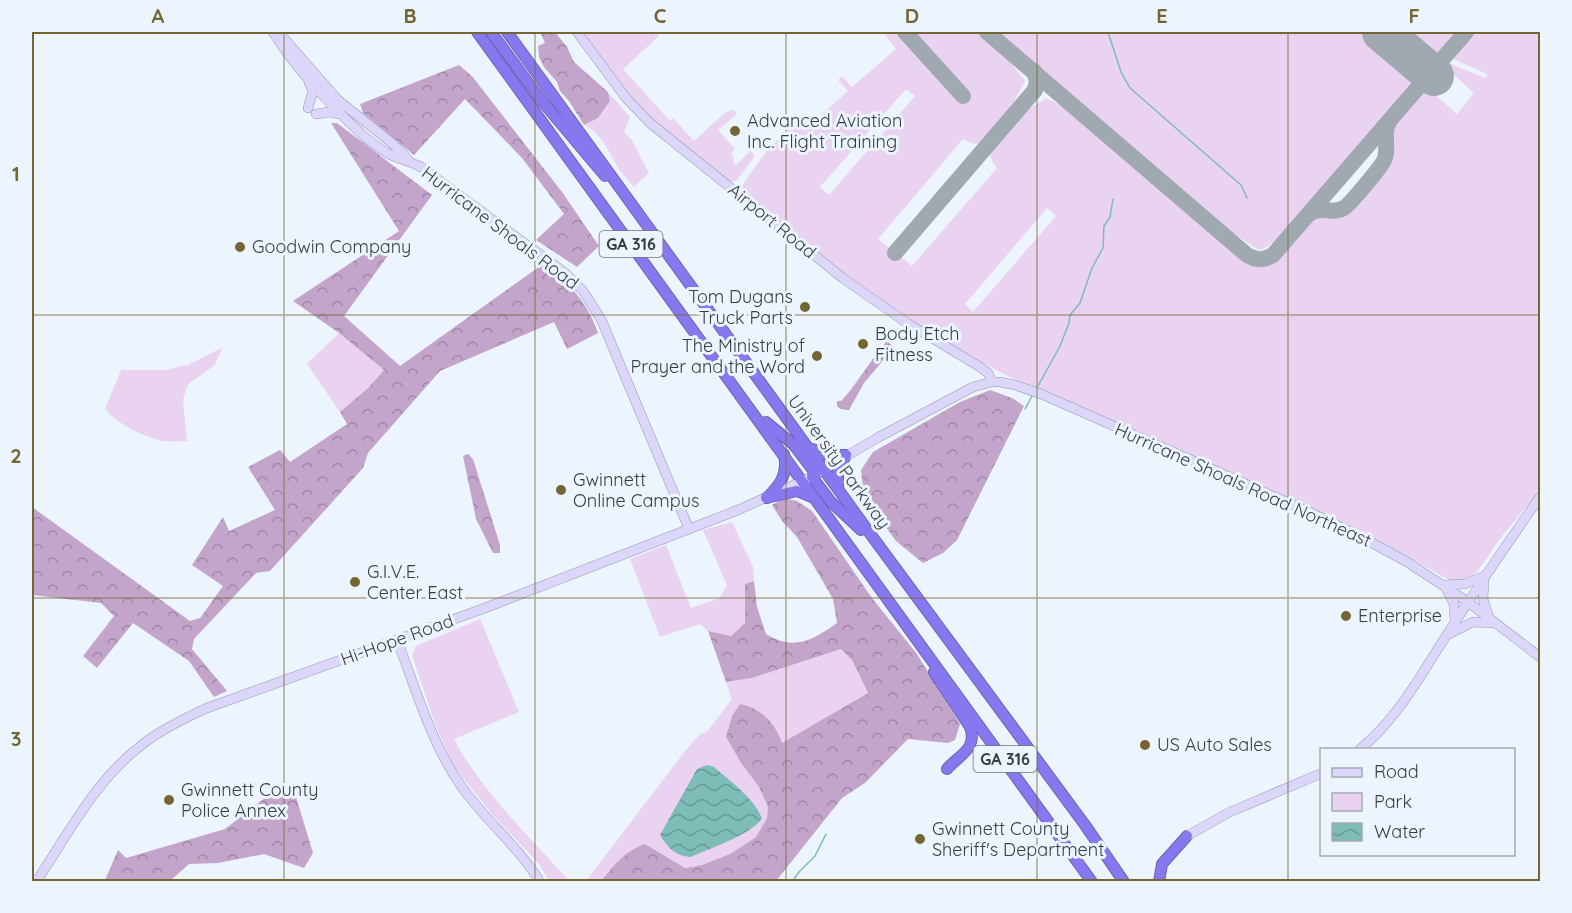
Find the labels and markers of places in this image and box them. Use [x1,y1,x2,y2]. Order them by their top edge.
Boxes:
place label: Advanced Aviation Inc. Flight Training [747,109,902,153]
marker: Advanced Aviation Inc. Flight Training [728,124,742,138]
place label: Goodwin Company [252,235,411,258]
marker: Goodwin Company [233,240,247,254]
place label: Tom Dugans Truck Parts [688,285,793,329]
marker: Tom Dugans Truck Parts [798,300,812,314]
place label: Body Etch Fitness [875,322,959,366]
place label: The Ministry of Prayer and the Word [631,334,806,378]
marker: Body Etch Fitness [856,337,870,351]
marker: The Ministry of Prayer and the Word [810,349,824,363]
place label: Gwinnett Online Campus [573,468,699,512]
marker: Gwinnett Online Campus [554,483,568,497]
place label: G.I.V.E. Center East [367,560,463,604]
marker: G.I.V.E. Center East [348,575,362,589]
place label: Enterprise [1358,604,1442,627]
marker: Enterprise [1339,609,1353,623]
place label: US Auto Sales [1157,733,1272,756]
marker: US Auto Sales [1138,738,1152,752]
place label: Gwinnett County Police Annex [181,778,319,822]
marker: Gwinnett County Police Annex [162,793,176,807]
place label: Gwinnett County Sheriff's Department [932,817,1104,861]
marker: Gwinnett County Sheriff's Department [913,832,927,846]

